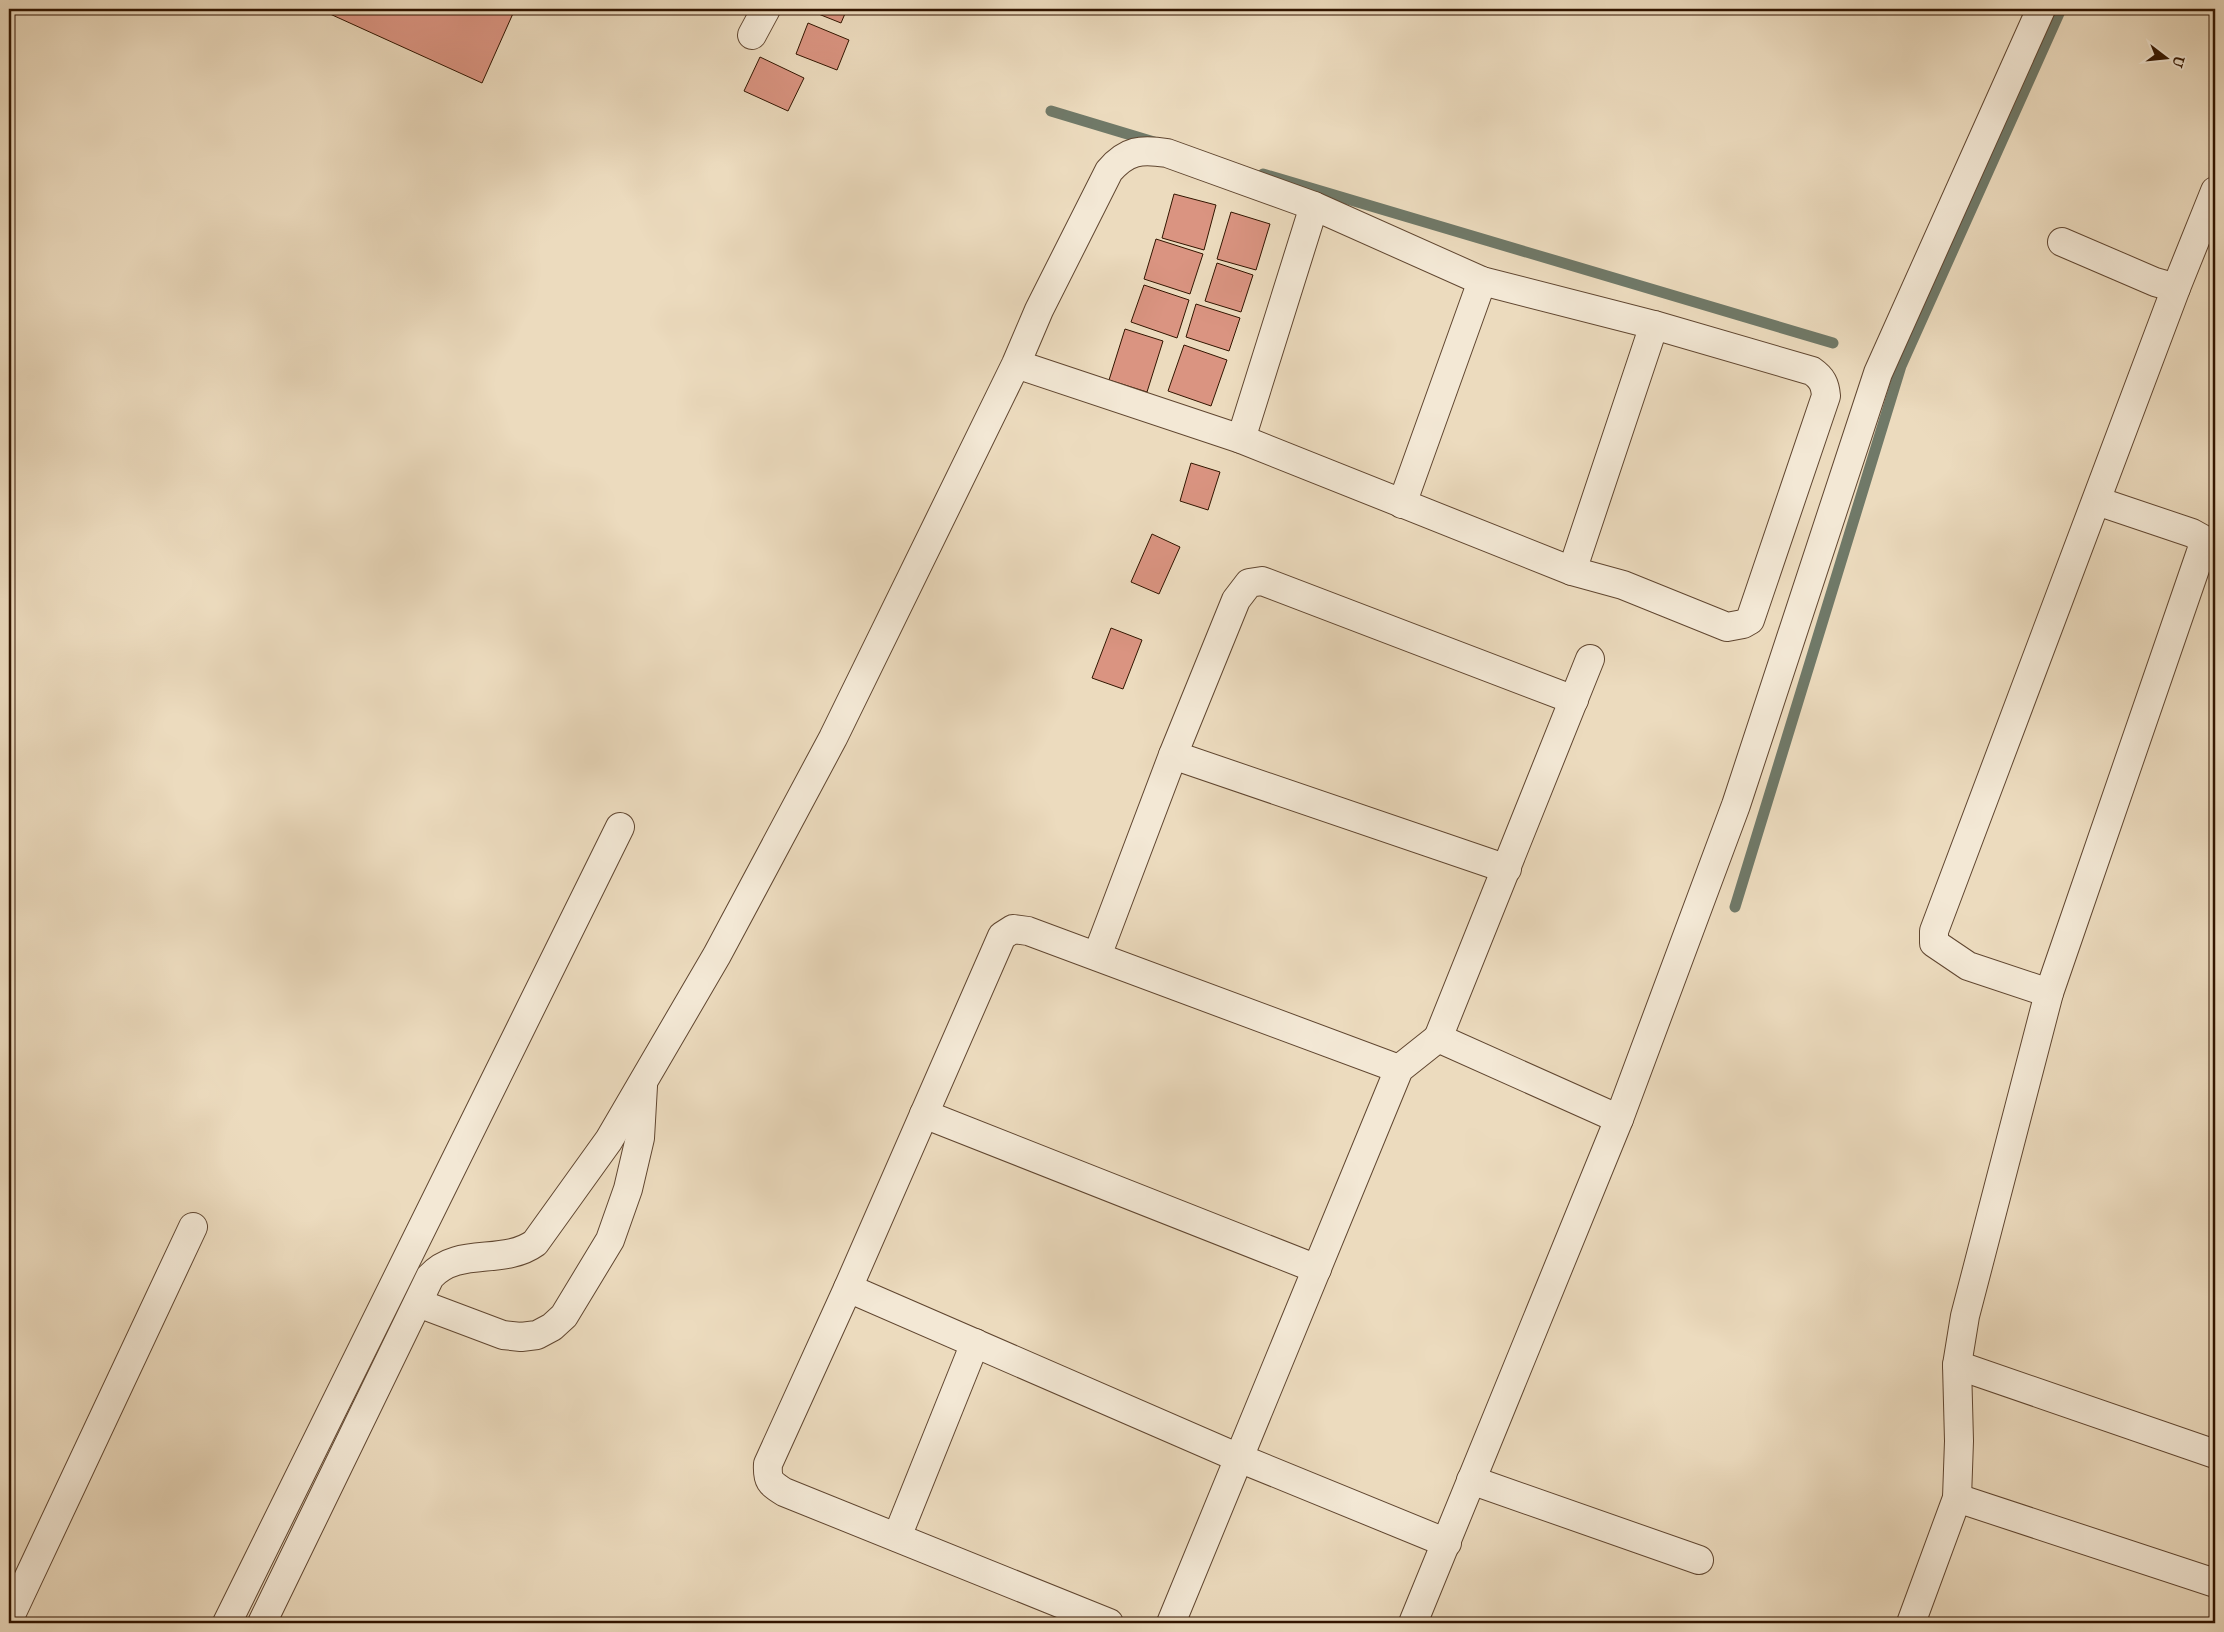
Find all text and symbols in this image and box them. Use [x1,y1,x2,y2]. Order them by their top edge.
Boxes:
north arrow [2142,32,2192,82]
text: U [2168,54,2188,70]

